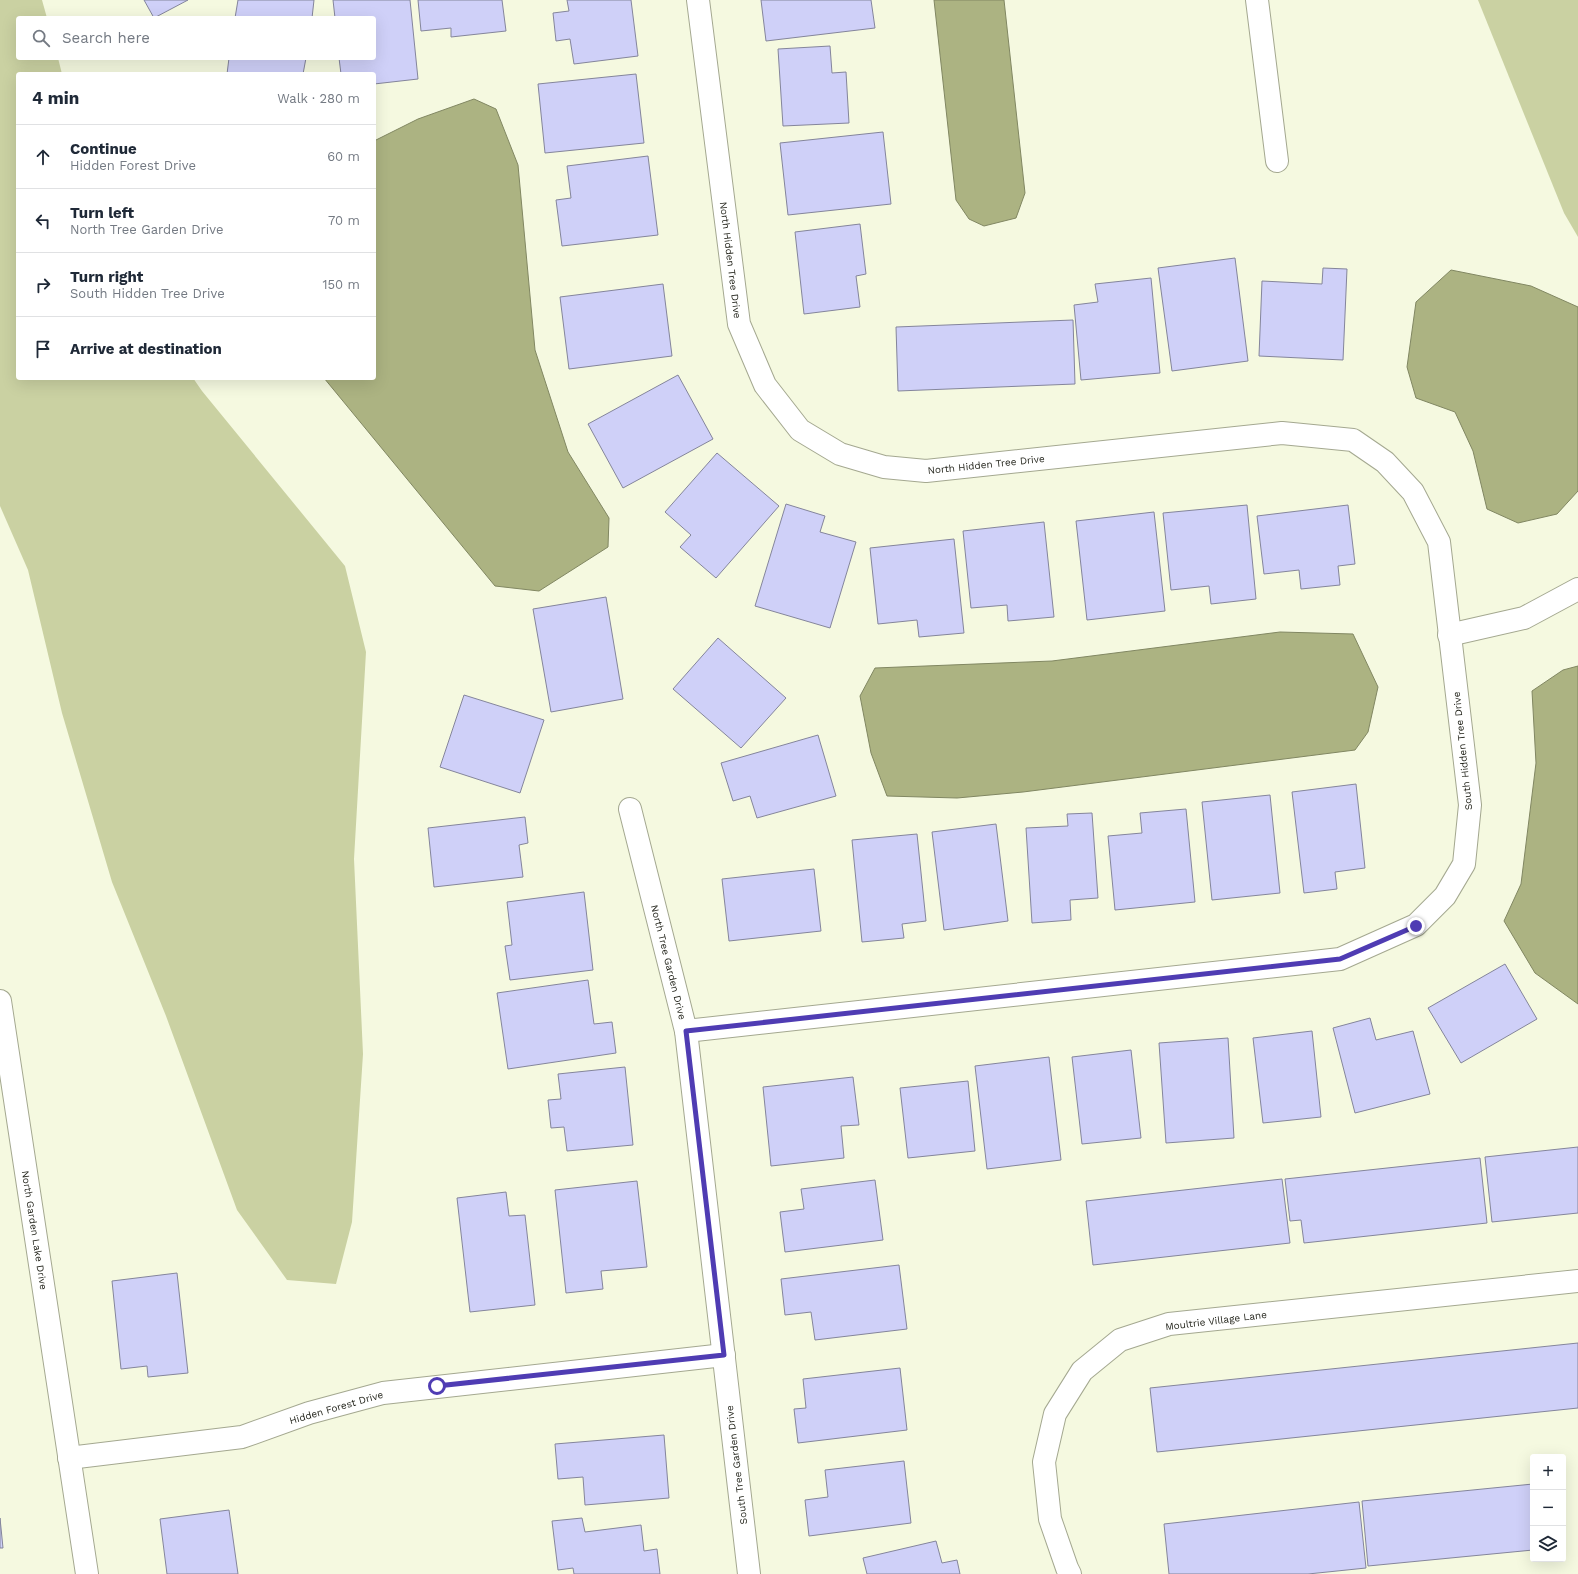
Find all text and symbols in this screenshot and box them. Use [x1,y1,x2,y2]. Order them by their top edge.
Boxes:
search box [16,16,376,60]
icon: search [30,27,52,49]
text: Search here [62,29,150,47]
text: 4 min [32,88,79,108]
text: Walk · 280 m [277,91,360,106]
text: Continue [70,140,137,158]
icon: ahead [32,146,54,168]
text: 60 m [327,149,360,164]
text: Hidden Forest Drive [70,158,196,173]
street label: North Hidden Tree Drive [718,201,743,319]
text: Turn left [70,204,134,222]
icon: left [32,210,54,232]
text: 70 m [328,213,360,228]
text: North Tree Garden Drive [70,222,224,237]
text: Turn right [70,268,143,286]
icon: right [32,274,54,296]
text: 150 m [322,277,360,292]
text: South Hidden Tree Drive [70,286,225,301]
icon: arrive [32,338,54,360]
text: Arrive at destination [70,340,222,358]
street label: North Hidden Tree Drive [927,453,1045,476]
street label: South Hidden Tree Drive [1451,691,1474,811]
street label: North Tree Garden Drive [649,903,688,1021]
route end [1407,917,1425,935]
street label: North Garden Lake Drive [20,1170,49,1291]
street label: Moultrie Village Lane [1165,1309,1268,1332]
route start [428,1377,446,1395]
street label: Hidden Forest Drive [288,1389,384,1426]
street label: South Tree Garden Drive [724,1405,749,1525]
map controls [1530,1454,1566,1562]
button: + [1530,1454,1566,1490]
button: − [1530,1490,1566,1526]
button: layers [1530,1526,1566,1562]

